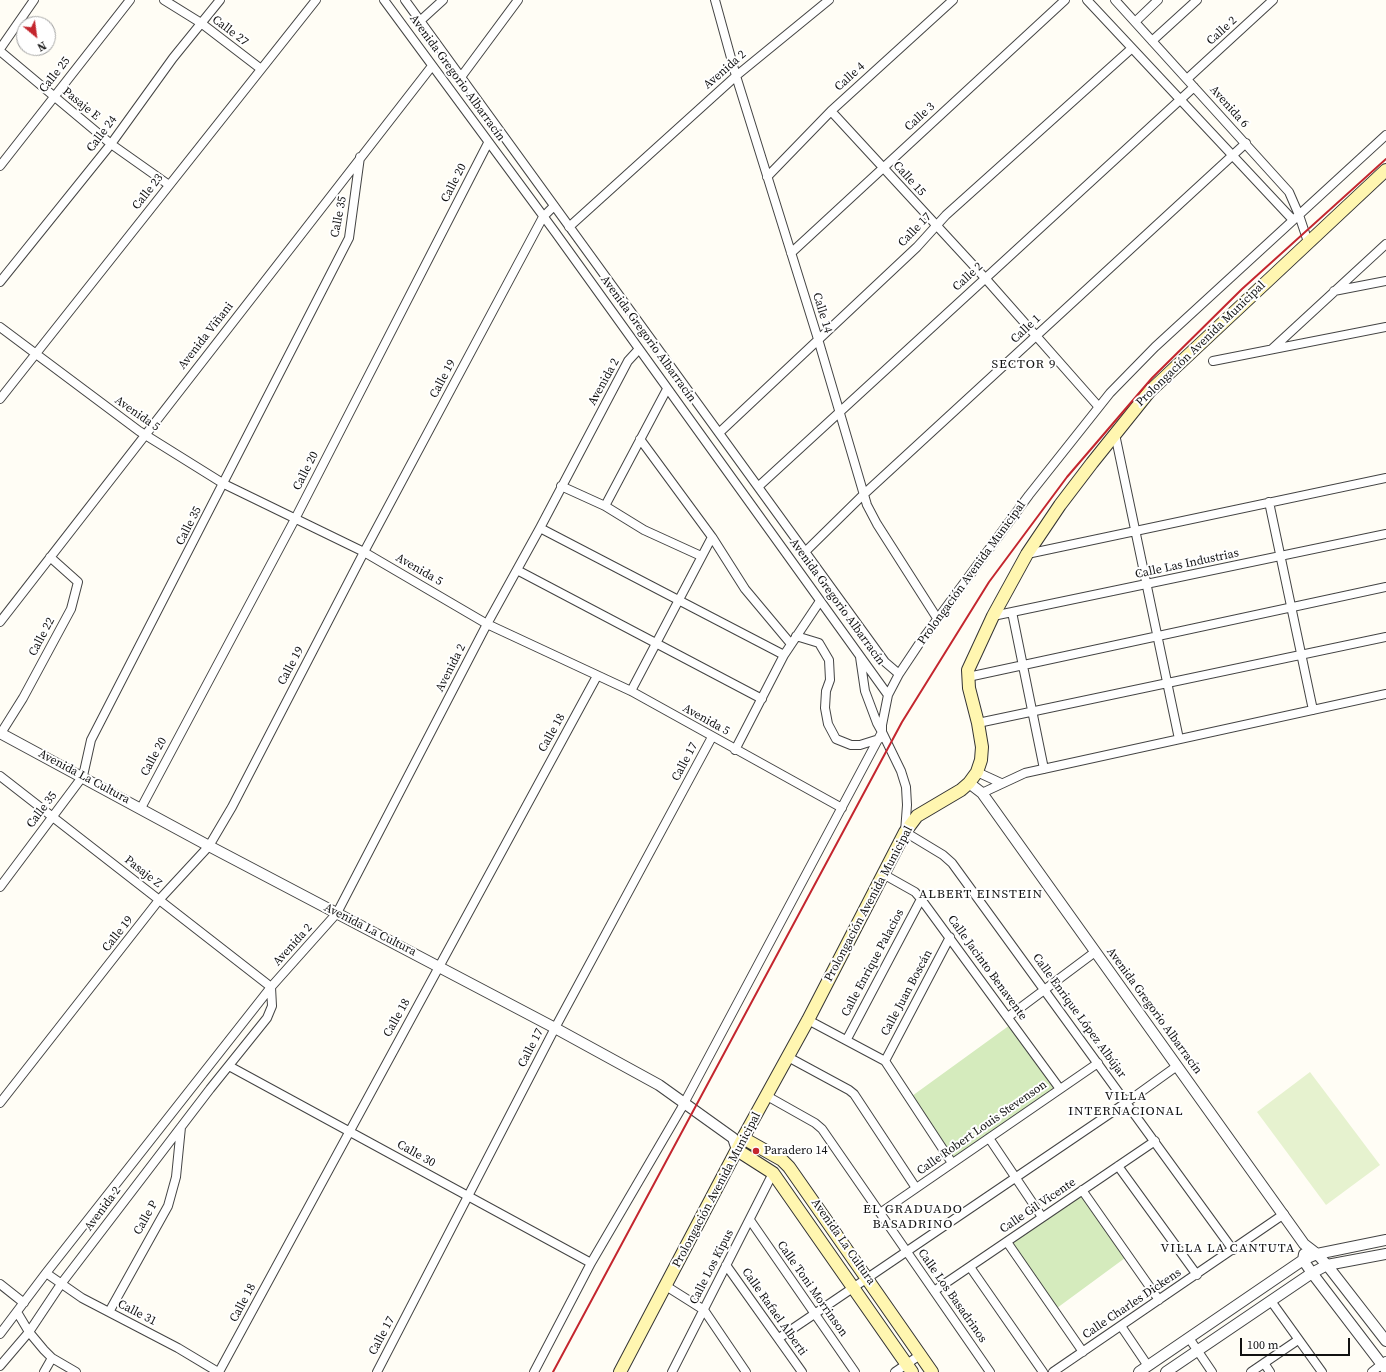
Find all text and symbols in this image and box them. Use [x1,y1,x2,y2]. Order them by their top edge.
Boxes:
street label: Avenida Gregorio Albarracín [406,12,508,144]
street label: Calle 27 [209,13,251,49]
street label: Calle 2 [1204,14,1240,48]
north arrow [16,16,56,56]
text: N [34,38,49,55]
street label: Avenida 2 [701,48,749,92]
street label: Calle 25 [36,54,74,96]
street label: Calle 4 [832,60,868,94]
street label: Avenida 6 [1206,83,1252,131]
street label: Pasaje E [59,85,103,123]
street label: Calle 3 [902,100,938,134]
street label: Calle 24 [84,113,120,155]
street label: Calle 15 [890,159,928,199]
street label: Calle 20 [438,161,470,205]
street label: Calle 23 [129,171,167,213]
street label: Calle 35 [328,195,350,239]
street label: Calle 17 [895,210,935,250]
street label: Calle 2 [950,260,986,294]
street label: Avenida Gregorio Albarracín [597,273,699,405]
street label: Prolongación Avenida Municipal [1133,278,1269,410]
street label: Calle 14 [809,291,835,335]
street label: Avenida Viñani [175,300,237,372]
street label: Calle 1 [1008,312,1044,346]
street label: Avenida 2 [585,356,623,408]
street label: Calle 19 [427,357,459,401]
district label: SECTOR 9 [991,357,1057,373]
street label: Avenida 5 [112,393,162,435]
street label: Calle 20 [290,449,322,493]
street label: Prolongación Avenida Municipal [915,498,1029,648]
street label: Calle 35 [173,504,205,548]
street label: Avenida Gregorio Albarracín [786,536,888,668]
street label: Calle Las Industrias [1134,546,1240,582]
street label: Avenida 5 [393,551,445,589]
street label: Calle 22 [26,615,58,659]
street label: Avenida 2 [433,642,469,694]
street label: Calle 19 [275,644,307,688]
street label: Avenida 5 [680,701,732,739]
street label: Calle 18 [536,711,568,755]
street label: Calle 20 [138,735,170,779]
street label: Calle 17 [669,740,701,784]
street label: Avenida La Cultura [36,747,132,807]
street label: Calle 35 [24,789,60,831]
street label: Prolongación Avenida Municipal [822,824,916,984]
street label: Pasaje Z [121,853,165,891]
district label: ALBERT EINSTEIN [919,887,1043,903]
street label: Avenida La Cultura [321,901,419,959]
street label: Calle Enrique Palacios [839,907,907,1019]
street label: Calle 19 [99,913,137,955]
street label: Calle Jacinto Benavente [944,913,1030,1023]
street label: Avenida 2 [270,921,316,969]
street label: Avenida Gregorio Albarracín [1103,945,1205,1077]
street label: Calle Juan Boscán [878,947,936,1039]
street label: Calle Enrique López Albújar [1029,951,1129,1081]
street label: Calle 18 [381,996,413,1040]
street label: Calle 17 [515,1026,547,1070]
street label: Calle Robert Louis Stevenson [914,1078,1050,1178]
district label: VILLA INTERNACIONAL [1068,1089,1184,1120]
street label: Prolongación Avenida Municipal [670,1110,764,1270]
street label: Calle 30 [394,1138,438,1170]
place label: Paradero 14 [764,1144,827,1158]
marker: Paradero 14 [751,1146,761,1156]
street label: Calle Gil Vicente [997,1175,1079,1237]
street label: Avenida 2 [82,1184,124,1234]
street label: Avenida La Cultura [808,1196,878,1288]
street label: Calle P [131,1198,161,1238]
district label: EL GRADUADO BASADRINO [863,1202,963,1233]
street label: Calle Los Kipus [687,1227,737,1307]
street label: Calle Toni Morrinson [774,1238,850,1340]
district label: VILLA LA CANTUTA [1161,1241,1295,1257]
street label: Calle Los Basadrinos [914,1246,990,1346]
street label: Calle Rafael Alberti [738,1265,810,1359]
street label: Calle Charles Dickens [1080,1266,1184,1342]
street label: Calle 18 [227,1281,259,1325]
street label: Calle 31 [115,1297,159,1329]
street label: Calle 17 [366,1314,398,1358]
scale bar [1242,1330,1352,1356]
text: 100 m [1247,1337,1279,1353]

